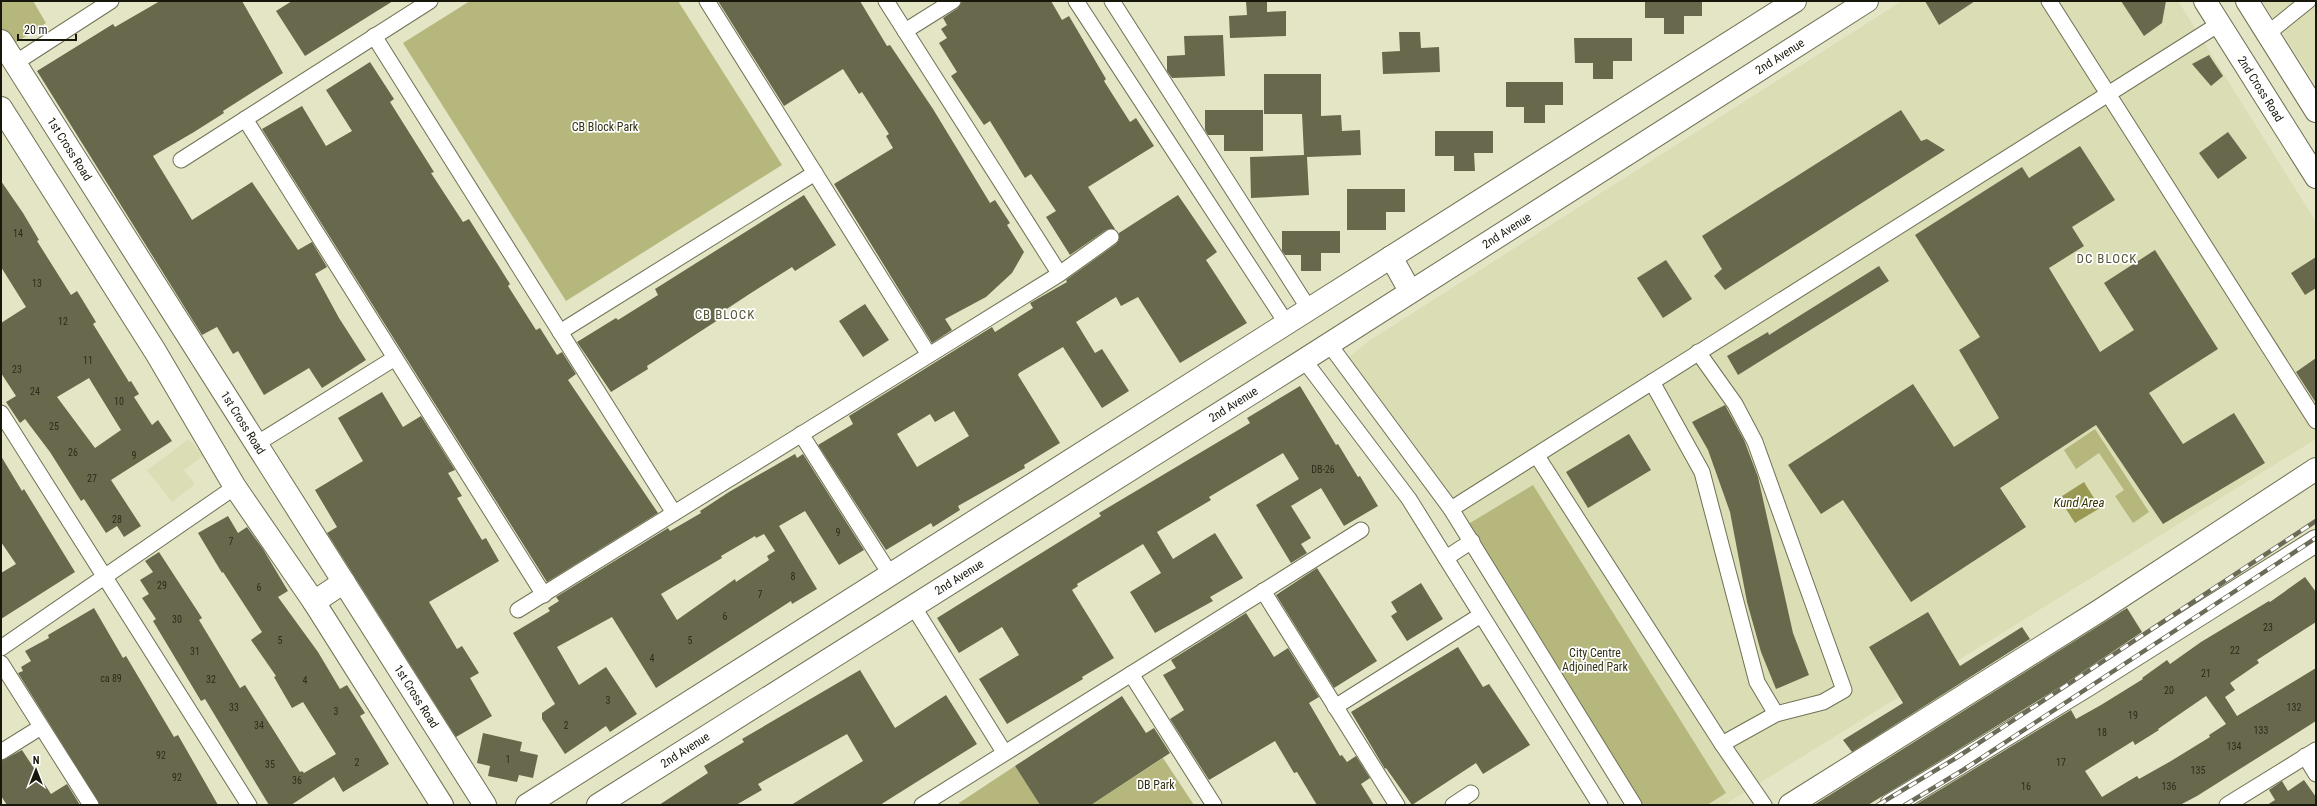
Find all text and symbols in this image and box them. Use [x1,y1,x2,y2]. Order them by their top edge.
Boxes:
scale bar [18,16,76,42]
text: 20 m [24,23,48,37]
street label: 2nd Avenue [1753,36,1807,77]
street label: 2nd Cross Road [2235,54,2286,124]
street label: 1st Cross Road [44,115,95,183]
park label: CB Block Park [572,120,639,134]
street label: 2nd Avenue [1480,210,1534,251]
house number: 14 [13,228,23,239]
district label: DC BLOCK [2077,251,2137,266]
house number: 13 [32,278,42,289]
district label: CB BLOCK [695,307,755,322]
house number: 12 [58,316,68,327]
house number: 11 [83,355,93,366]
house number: 23 [12,364,22,375]
street label: 2nd Avenue [1206,384,1261,425]
house number: 24 [30,386,40,397]
street label: 1st Cross Road [218,389,268,457]
house number: 10 [114,396,124,407]
house number: 25 [49,421,59,432]
house number: 26 [68,447,78,458]
house number: 9 [132,450,137,461]
house number: DB-26 [1311,464,1335,475]
house number: 27 [87,473,97,484]
water label: Kund Area [2053,495,2105,510]
house number: 28 [112,514,122,525]
house number: 9 [836,527,841,538]
house number: 7 [229,536,234,547]
street label: 2nd Avenue [932,557,987,598]
house number: 8 [791,571,796,582]
house number: 29 [157,580,167,591]
house number: 6 [257,582,262,593]
house number: 7 [758,589,763,600]
house number: 6 [723,611,728,622]
house number: 30 [172,614,182,625]
house number: 23 [2263,622,2273,633]
house number: 5 [278,635,283,646]
house number: 5 [688,635,693,646]
house number: 22 [2230,645,2240,656]
house number: 31 [190,646,200,657]
park label: City Centre Adjoined Park [1562,646,1629,674]
house number: 4 [650,653,655,664]
street label: 1st Cross Road [391,662,441,731]
house number: 21 [2201,668,2211,679]
house number: ca 89 [100,673,122,684]
house number: 32 [206,674,216,685]
house number: 4 [303,675,308,686]
house number: 20 [2164,685,2174,696]
house number: 3 [606,695,611,706]
house number: 33 [229,702,239,713]
house number: 132 [2287,702,2301,713]
house number: 3 [334,706,339,717]
house number: 19 [2128,710,2138,721]
house number: 34 [254,720,264,731]
house number: 2 [564,720,569,731]
house number: 133 [2254,725,2268,736]
house number: 18 [2097,727,2107,738]
street label: 2nd Avenue [658,729,712,771]
house number: 134 [2227,741,2241,752]
north arrow [16,750,56,790]
house number: 92 [156,750,166,761]
text: N [33,754,40,767]
house number: 1 [506,754,510,765]
house number: 2 [355,757,360,768]
house number: 17 [2056,757,2066,768]
house number: 35 [265,759,275,770]
house number: 135 [2191,765,2205,776]
house number: 92 [172,772,182,783]
house number: 36 [292,775,302,786]
park label: DB Park [1137,778,1175,792]
house number: 16 [2021,781,2031,792]
house number: 136 [2162,781,2176,792]

